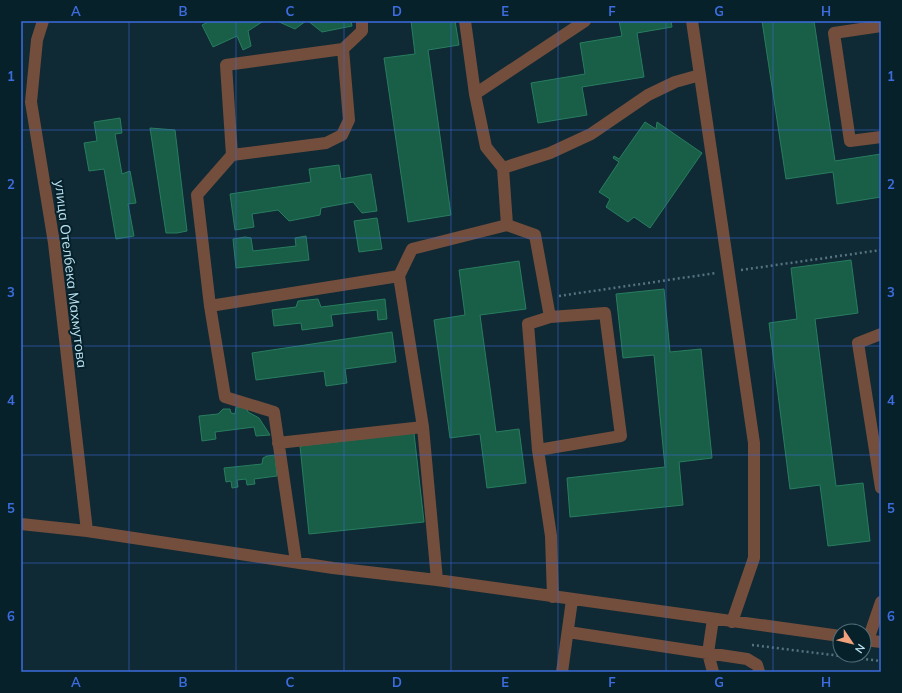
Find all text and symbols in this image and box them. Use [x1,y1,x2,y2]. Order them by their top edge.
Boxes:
text: A [71,3,81,19]
text: B [179,3,188,19]
text: C [286,3,295,19]
text: D [392,3,402,19]
text: E [501,3,509,19]
text: F [608,3,616,19]
text: G [714,3,724,19]
text: H [821,3,831,19]
text: 1 [7,68,15,84]
text: 1 [887,68,895,84]
text: 2 [7,176,15,192]
text: 2 [887,176,895,192]
street label: улица Отелбека Махмутова [51,179,91,369]
text: 3 [7,284,15,300]
text: 3 [887,284,895,300]
text: 4 [7,392,15,408]
text: 4 [887,392,895,408]
text: 5 [7,500,15,516]
text: 5 [887,500,895,516]
text: 6 [7,608,15,624]
text: 6 [887,608,895,624]
north arrow [832,623,872,663]
text: N [852,641,868,656]
text: A [71,674,81,690]
text: B [179,674,188,690]
text: C [286,674,295,690]
text: D [392,674,402,690]
text: E [501,674,509,690]
text: F [608,674,616,690]
text: G [714,674,724,690]
text: H [821,674,831,690]

